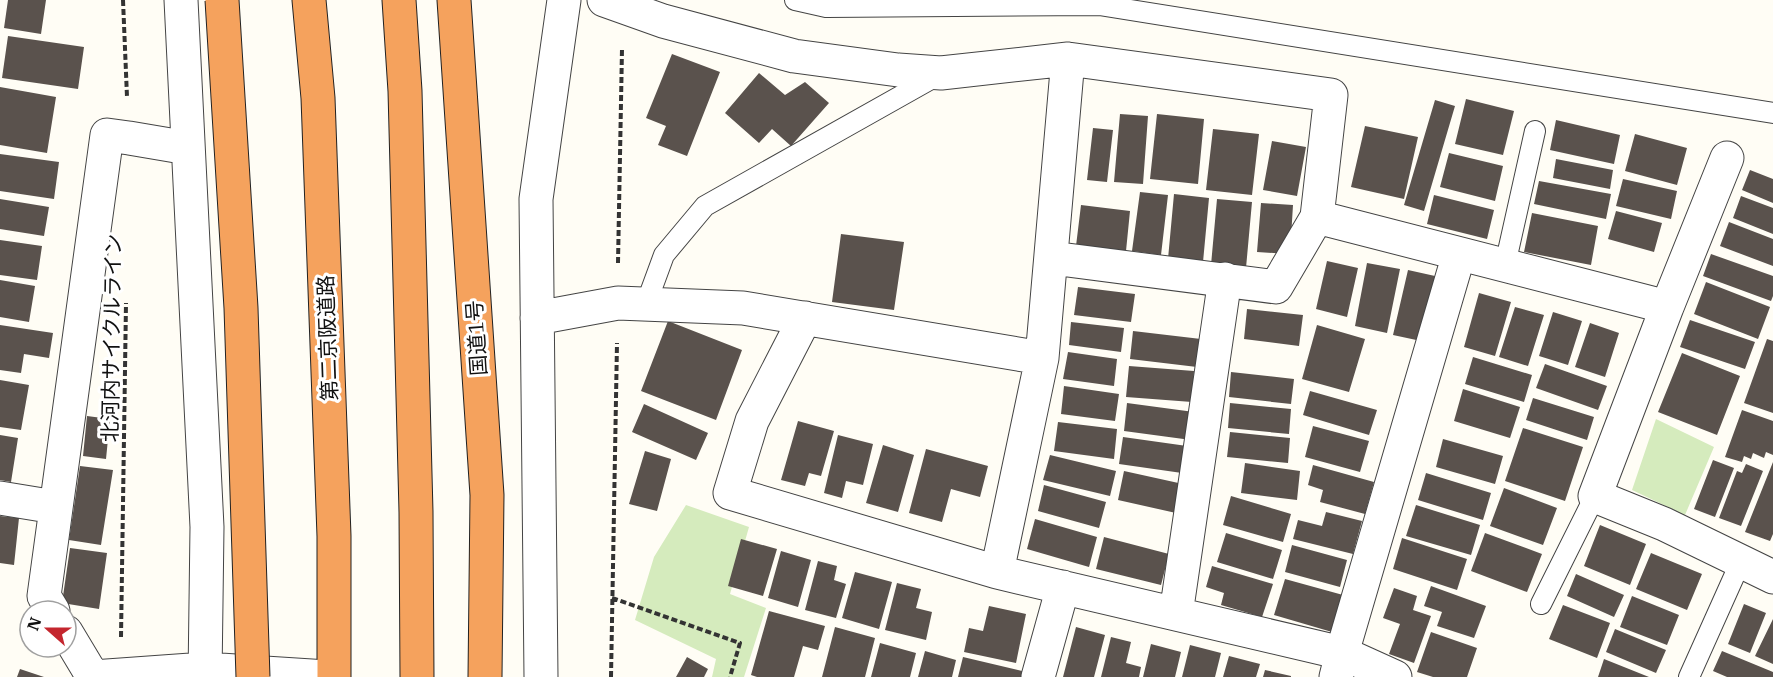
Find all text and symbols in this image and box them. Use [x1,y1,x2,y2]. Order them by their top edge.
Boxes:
street label: 北河内サイクルライン [95,233,127,443]
street label: 第二京阪道路 [311,275,343,401]
street label: 国道1号 [459,299,493,377]
north arrow [18,599,78,659]
text: N [22,614,46,633]

